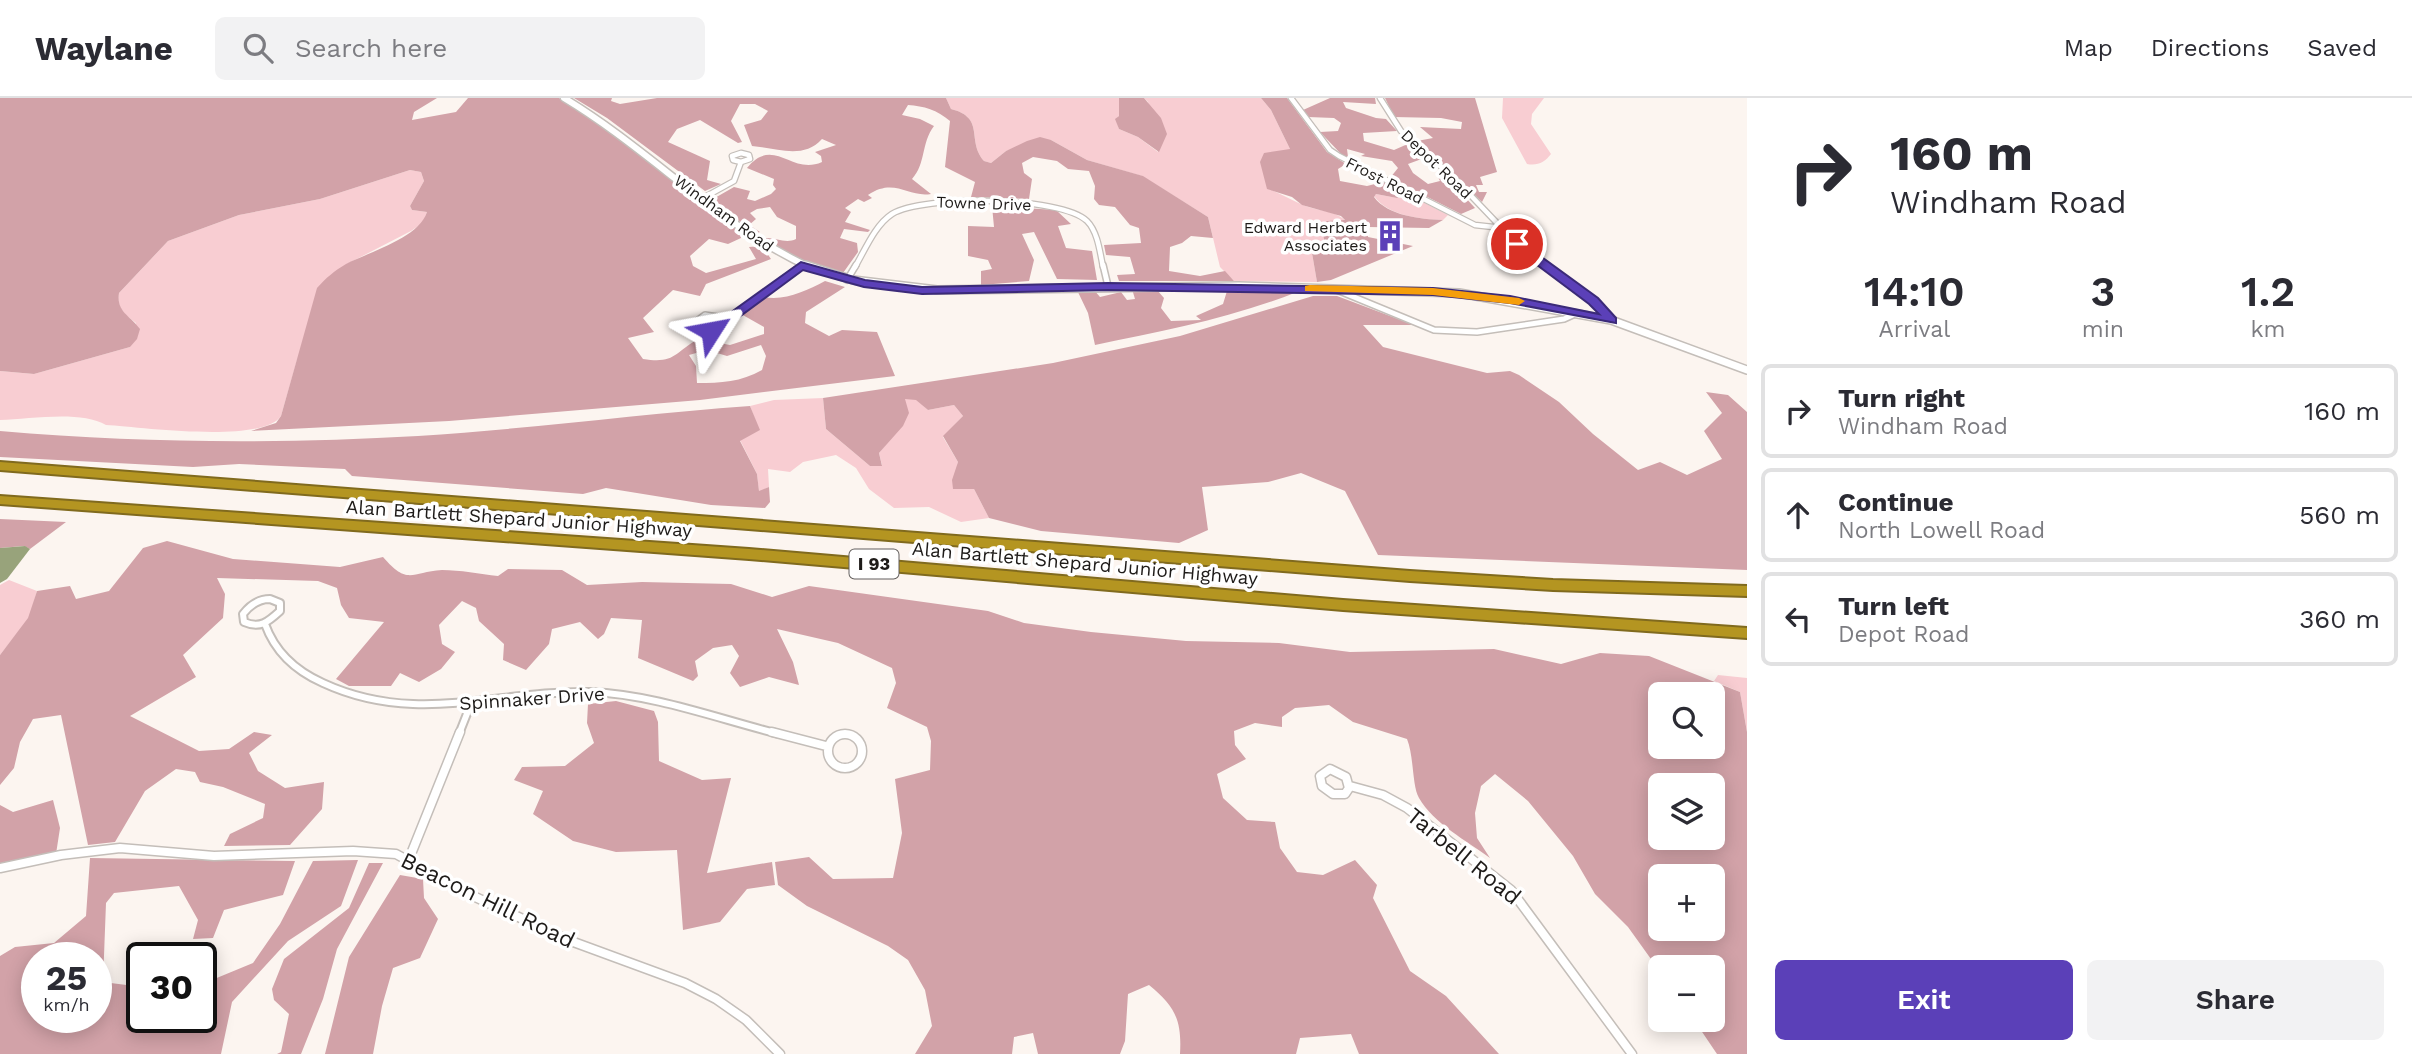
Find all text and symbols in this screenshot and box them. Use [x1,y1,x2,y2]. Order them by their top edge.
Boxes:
search box [215,17,705,80]
text: Waylane [35,29,173,68]
icon: search [239,29,277,67]
text: Search here [295,33,447,63]
text: Map [2064,34,2113,62]
text: Directions [2151,34,2269,62]
text: Saved [2307,34,2377,62]
text: 160 m [1890,124,2033,182]
street label: Depot Road [1397,126,1476,203]
icon: right [1775,126,1866,217]
street label: Frost Road [1343,153,1427,208]
street label: Windham Road [670,171,777,256]
text: Windham Road [1890,183,2127,221]
street label: Towne Drive [936,192,1032,215]
pin [1487,214,1547,274]
place label: Edward Herbert Associates [1244,218,1367,255]
building icon: Edward Herbert Associates [1373,219,1407,253]
icon: arrive [1498,225,1536,263]
text: 14:10 [1864,267,1965,316]
text: 3 [2090,267,2115,316]
text: 1.2 [2241,267,2295,316]
position arrow [674,294,748,368]
text: Arrival [1878,316,1950,343]
text: min [2082,316,2124,343]
text: km [2251,316,2285,343]
text: Turn right [1838,383,1965,413]
icon: right [1779,392,1817,430]
text: 160 m [2304,396,2380,426]
text: Windham Road [1838,413,2008,440]
text: Continue [1838,487,1954,517]
street label: Alan Bartlett Shepard Junior Highway [345,495,693,542]
icon: ahead [1779,496,1817,534]
text: 560 m [2299,500,2380,530]
text: North Lowell Road [1838,517,2045,544]
street label: Alan Bartlett Shepard Junior Highway [911,537,1259,590]
road number: I 93 [850,550,898,578]
text: Turn left [1838,591,1949,621]
icon: left [1779,600,1817,638]
text: 360 m [2299,604,2380,634]
text: Depot Road [1838,621,1970,648]
street label: Spinnaker Drive [459,682,606,715]
map controls [1648,682,1725,1032]
button: search [1648,682,1725,759]
button: layers [1648,773,1725,850]
street label: Tarbell Road [1401,802,1526,911]
street label: Beacon Hill Road [396,847,579,954]
button: + [1648,864,1725,941]
speed limit sign: 30 [126,942,217,1033]
button: − [1648,955,1725,1032]
text: 25 [46,957,87,999]
button: Exit [1775,960,2073,1040]
button: Share [2087,960,2384,1040]
text: km/h [43,994,90,1015]

